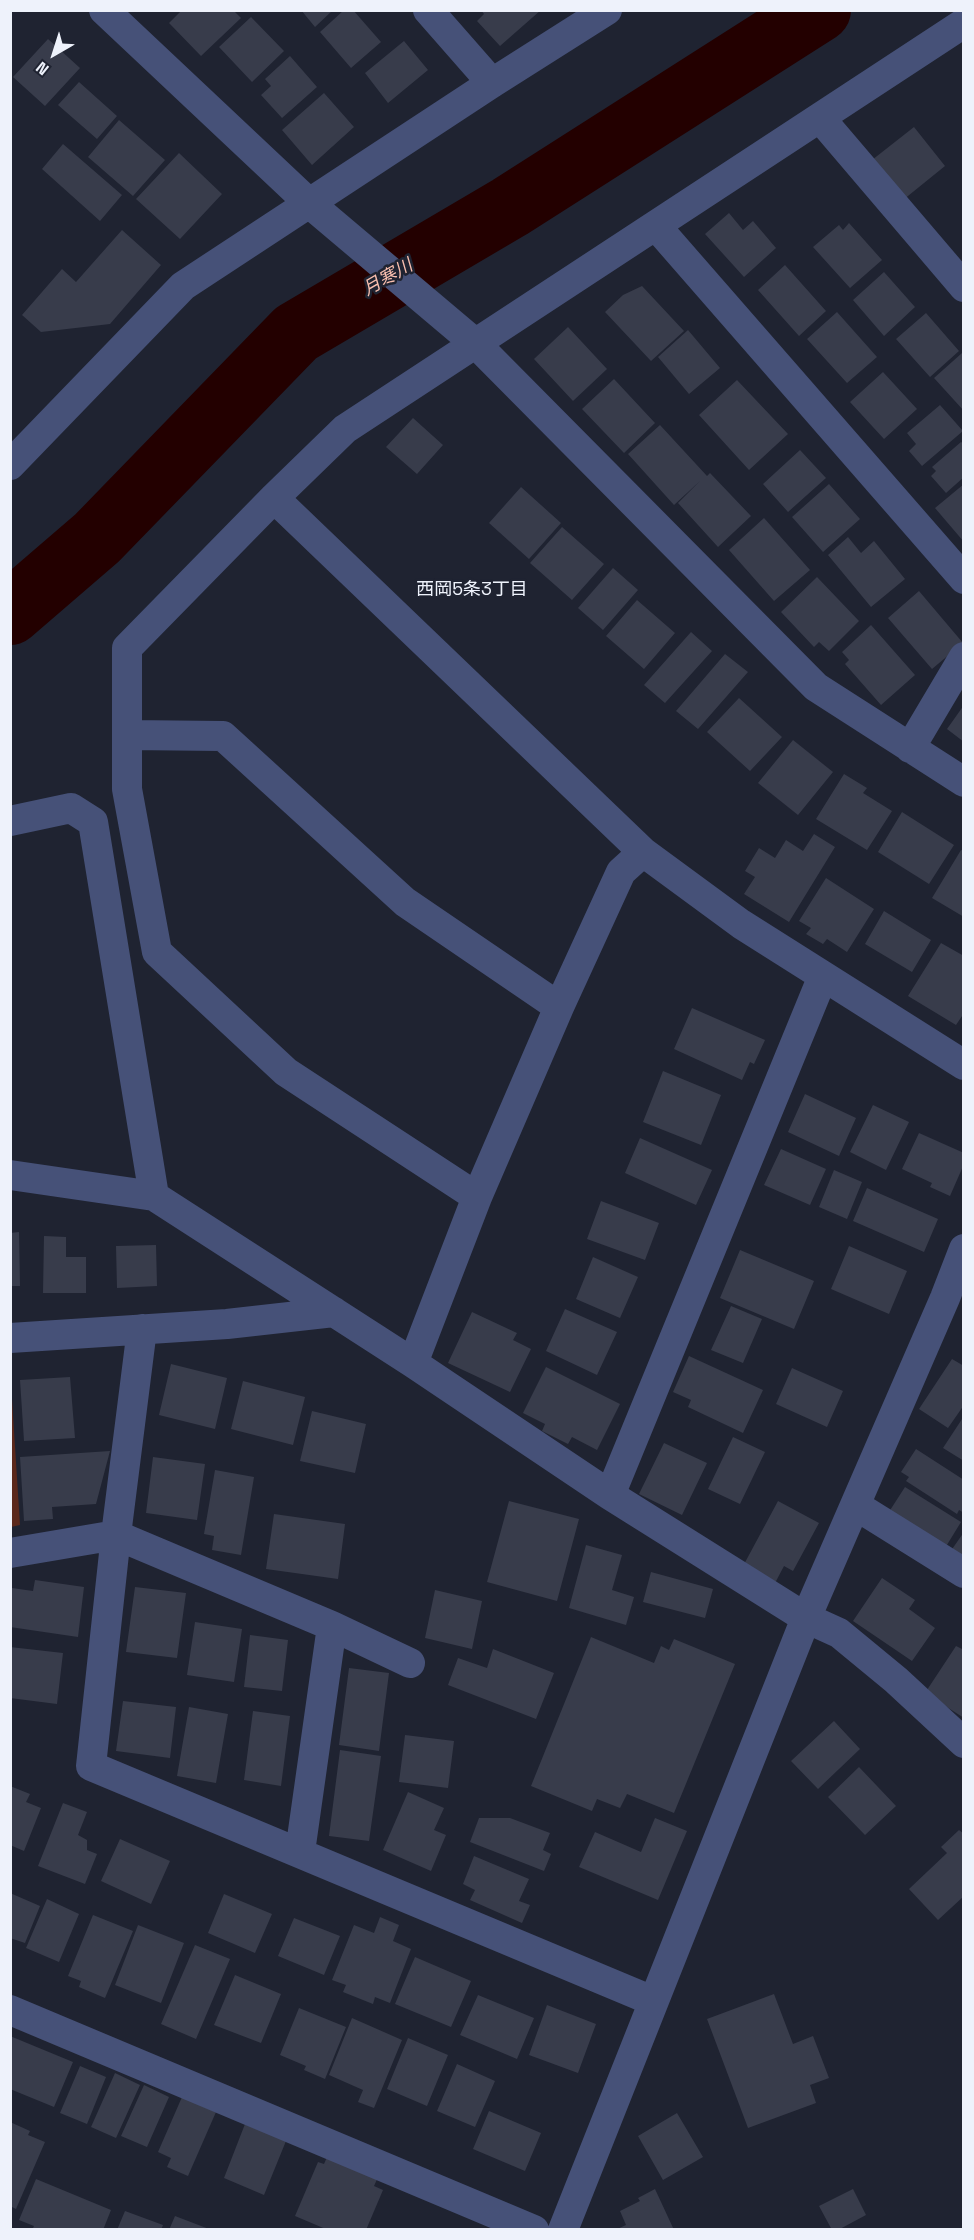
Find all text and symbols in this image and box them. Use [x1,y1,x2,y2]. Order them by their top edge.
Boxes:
north arrow [24,24,84,84]
text: N [32,57,53,80]
water label: 月寒川 [359,255,417,301]
district label: 西岡5条3丁目 [416,579,528,601]

